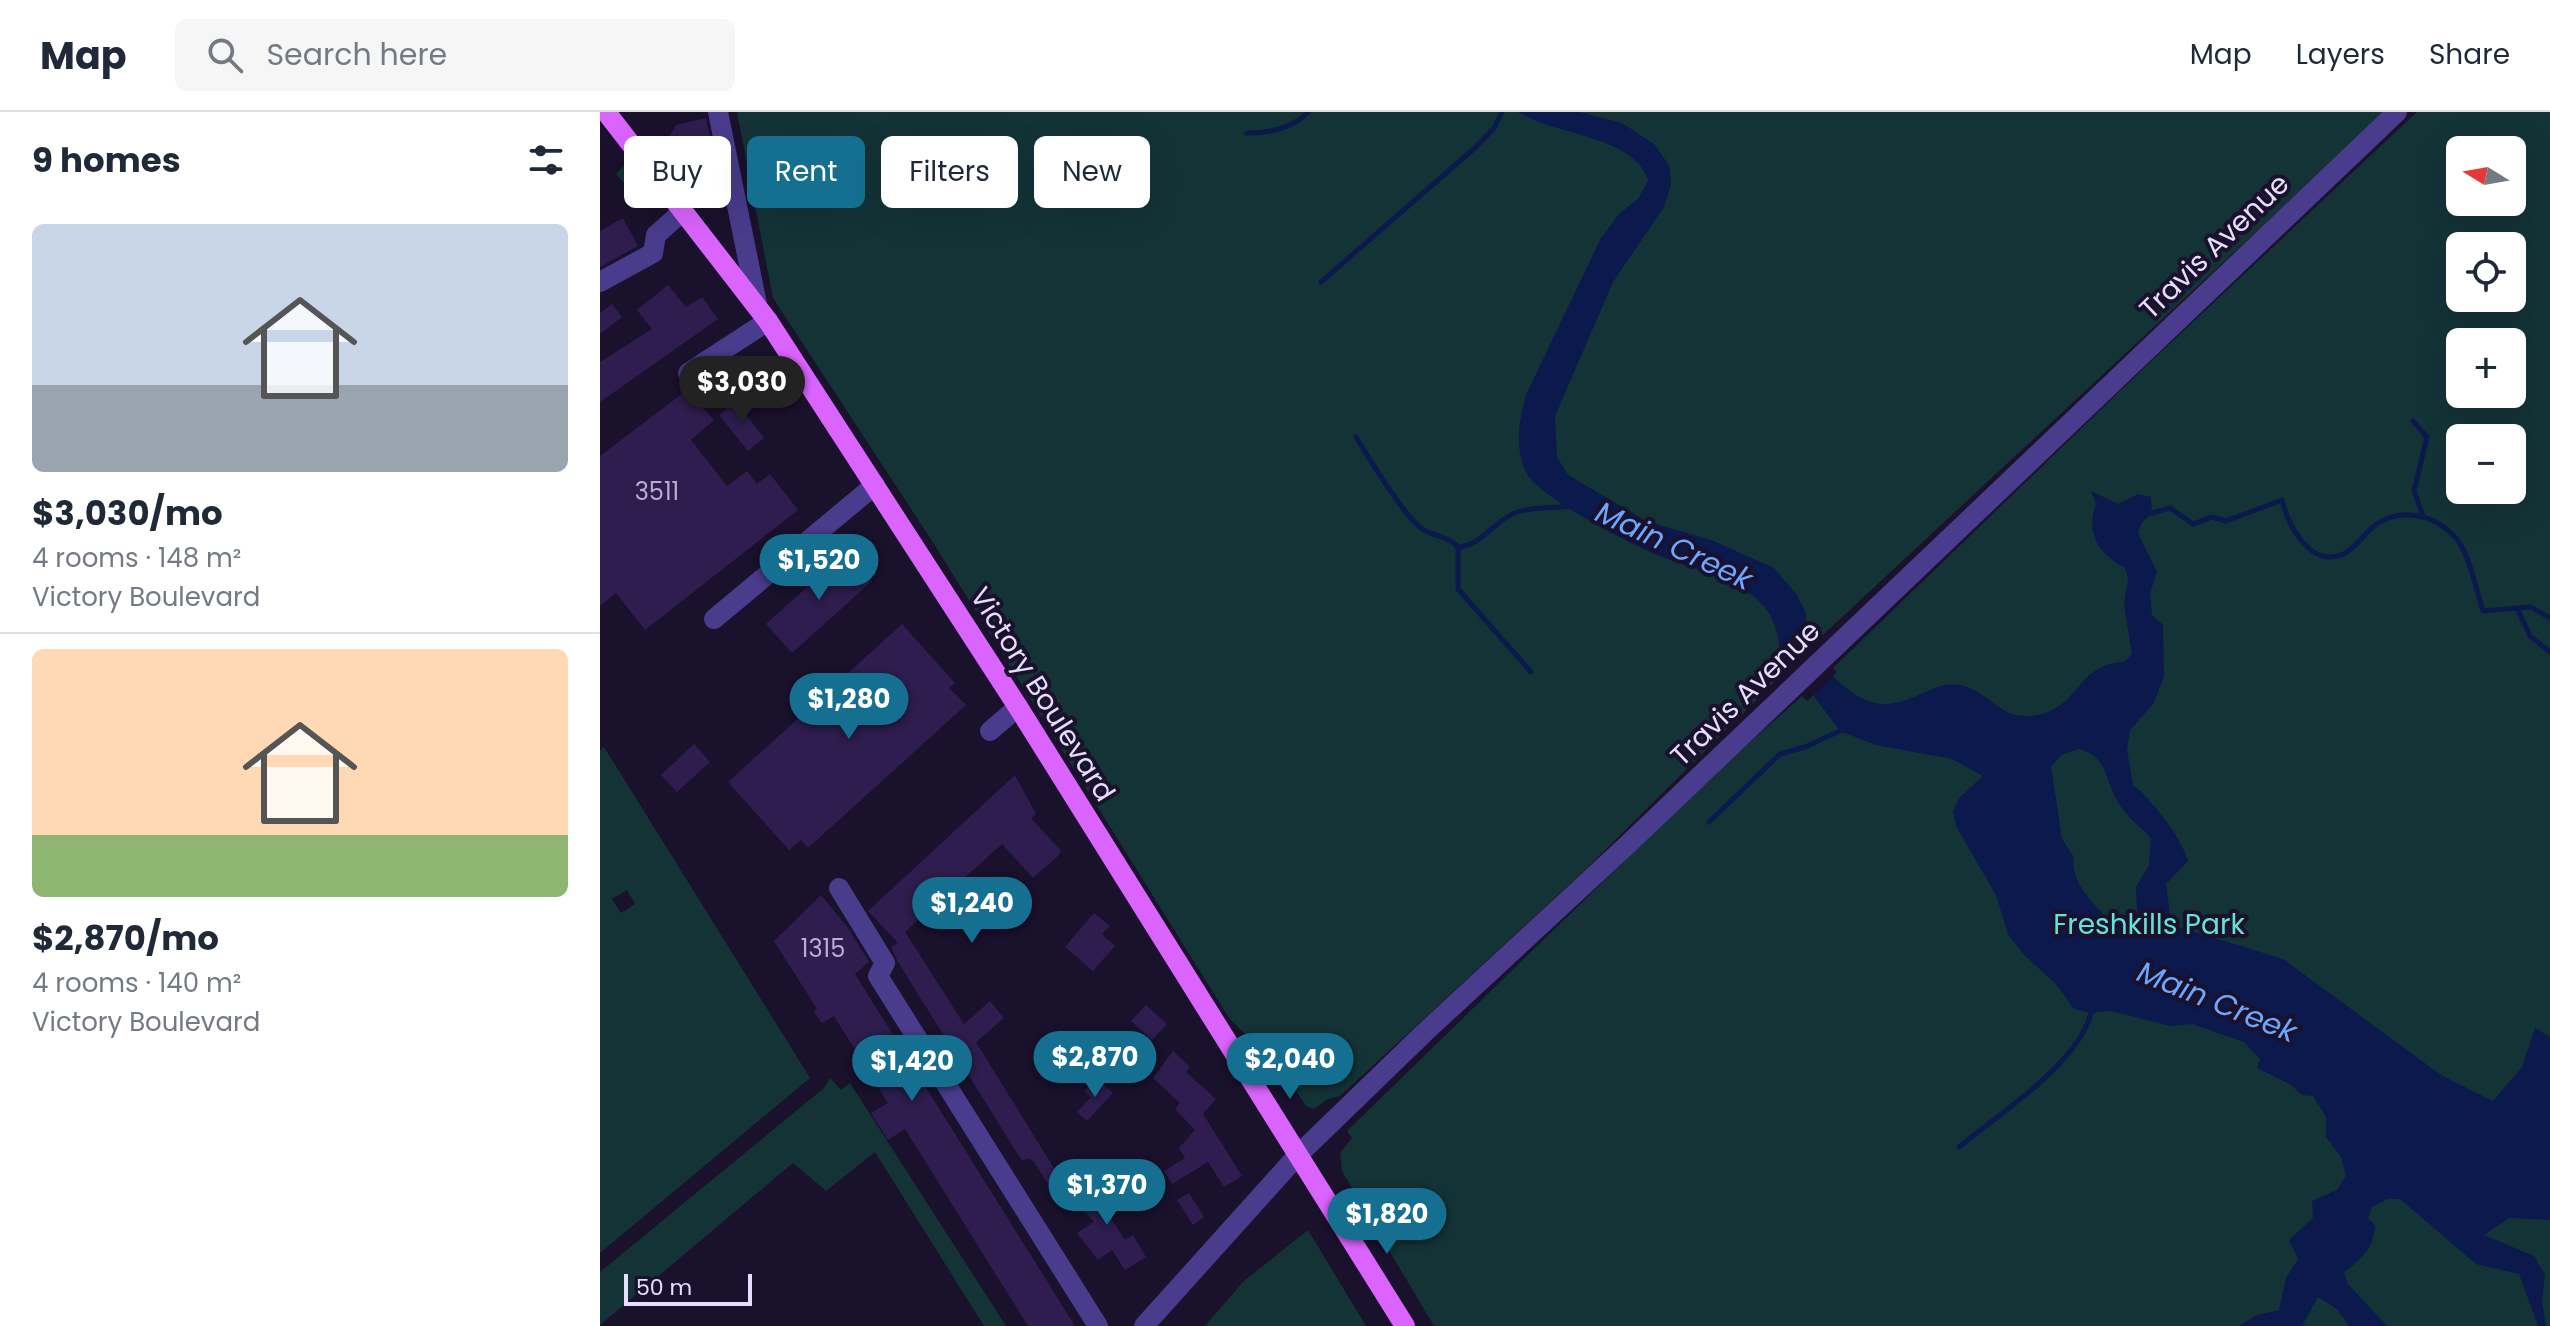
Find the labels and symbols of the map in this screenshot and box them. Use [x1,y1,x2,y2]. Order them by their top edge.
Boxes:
north arrow [2446,136,2526,216]
street label: Travis Avenue [2131,165,2298,328]
pin: $3,030 [677,356,807,424]
house number: 3511 [635,475,679,508]
water label: Main Creek [1589,490,1761,601]
pin: $1,520 [754,534,884,602]
street label: Victory Boulevard [961,580,1124,809]
street label: Travis Avenue [1662,612,1829,775]
pin: $1,280 [784,673,914,741]
pin: $1,240 [907,877,1037,945]
park label: Freshkills Park [2053,905,2245,944]
house number: 1315 [801,932,845,965]
water label: Main Creek [2131,950,2305,1054]
pin: $2,870 [1030,1031,1160,1099]
pin: $2,040 [1225,1033,1355,1101]
pin: $1,420 [847,1035,977,1103]
pin: $1,370 [1042,1159,1172,1227]
pin: $1,820 [1322,1188,1452,1256]
scale bar [624,1270,752,1306]

